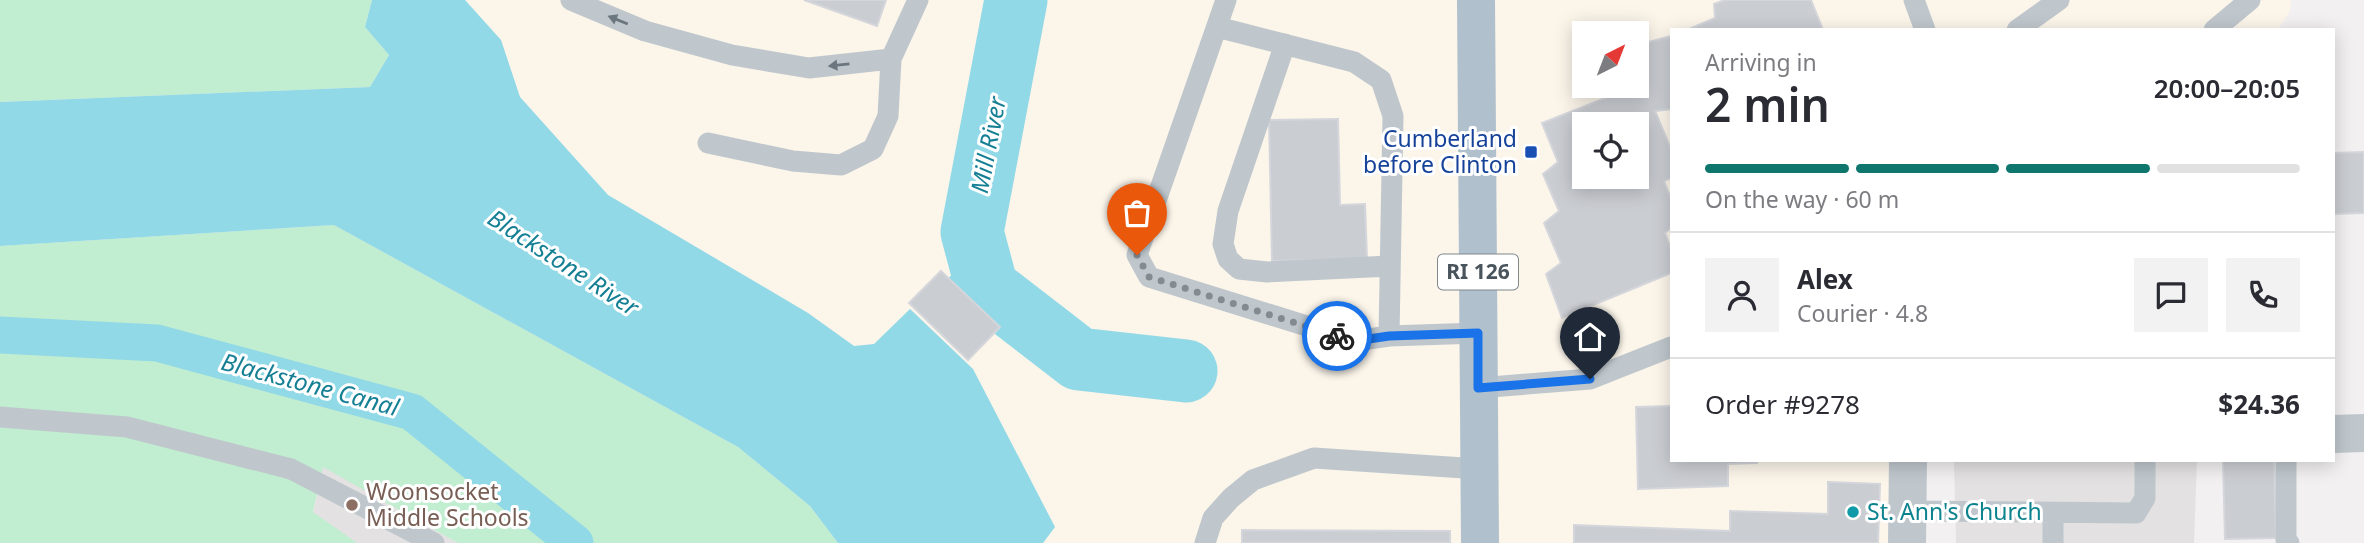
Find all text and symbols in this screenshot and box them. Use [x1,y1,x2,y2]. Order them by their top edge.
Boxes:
one-way arrow [607,14,628,25]
north arrow [1572,21,1648,98]
map controls [1572,21,1649,189]
text: Arriving in [1705,46,1817,78]
one-way arrow [828,59,850,70]
text: 20:00–20:05 [2154,70,2300,106]
text: 2 min [1705,73,1830,135]
water label: Mill River [962,92,1013,196]
button: locate [1572,112,1649,189]
place label: Cumberland before Clinton [1363,122,1517,180]
marker: Cumberland before Clinton [1523,144,1539,160]
pin [1107,183,1167,255]
text: On the way · 60 m [1705,183,1899,215]
icon: bag [1118,194,1156,232]
water label: Blackstone River [482,201,647,324]
road number: RI 126 [1438,254,1518,290]
button: person [1705,258,1779,332]
button: chat [2134,258,2208,332]
button: phone [2226,258,2300,332]
text: Alex [1797,261,1853,297]
text: Courier · 4.8 [1797,297,1928,329]
courier [1302,301,1372,371]
pin [1560,307,1620,379]
icon: bike [1318,317,1356,355]
icon: home [1571,318,1609,356]
water label: Blackstone Canal [218,344,404,423]
text: Order #9278 [1705,386,1860,422]
text: $24.36 [2218,386,2300,422]
place label: Woonsocket Middle Schools [366,475,529,533]
place label: St. Ann's Church [1867,495,2042,527]
marker: Woonsocket Middle Schools [344,497,360,513]
marker: St. Ann's Church [1845,504,1861,520]

